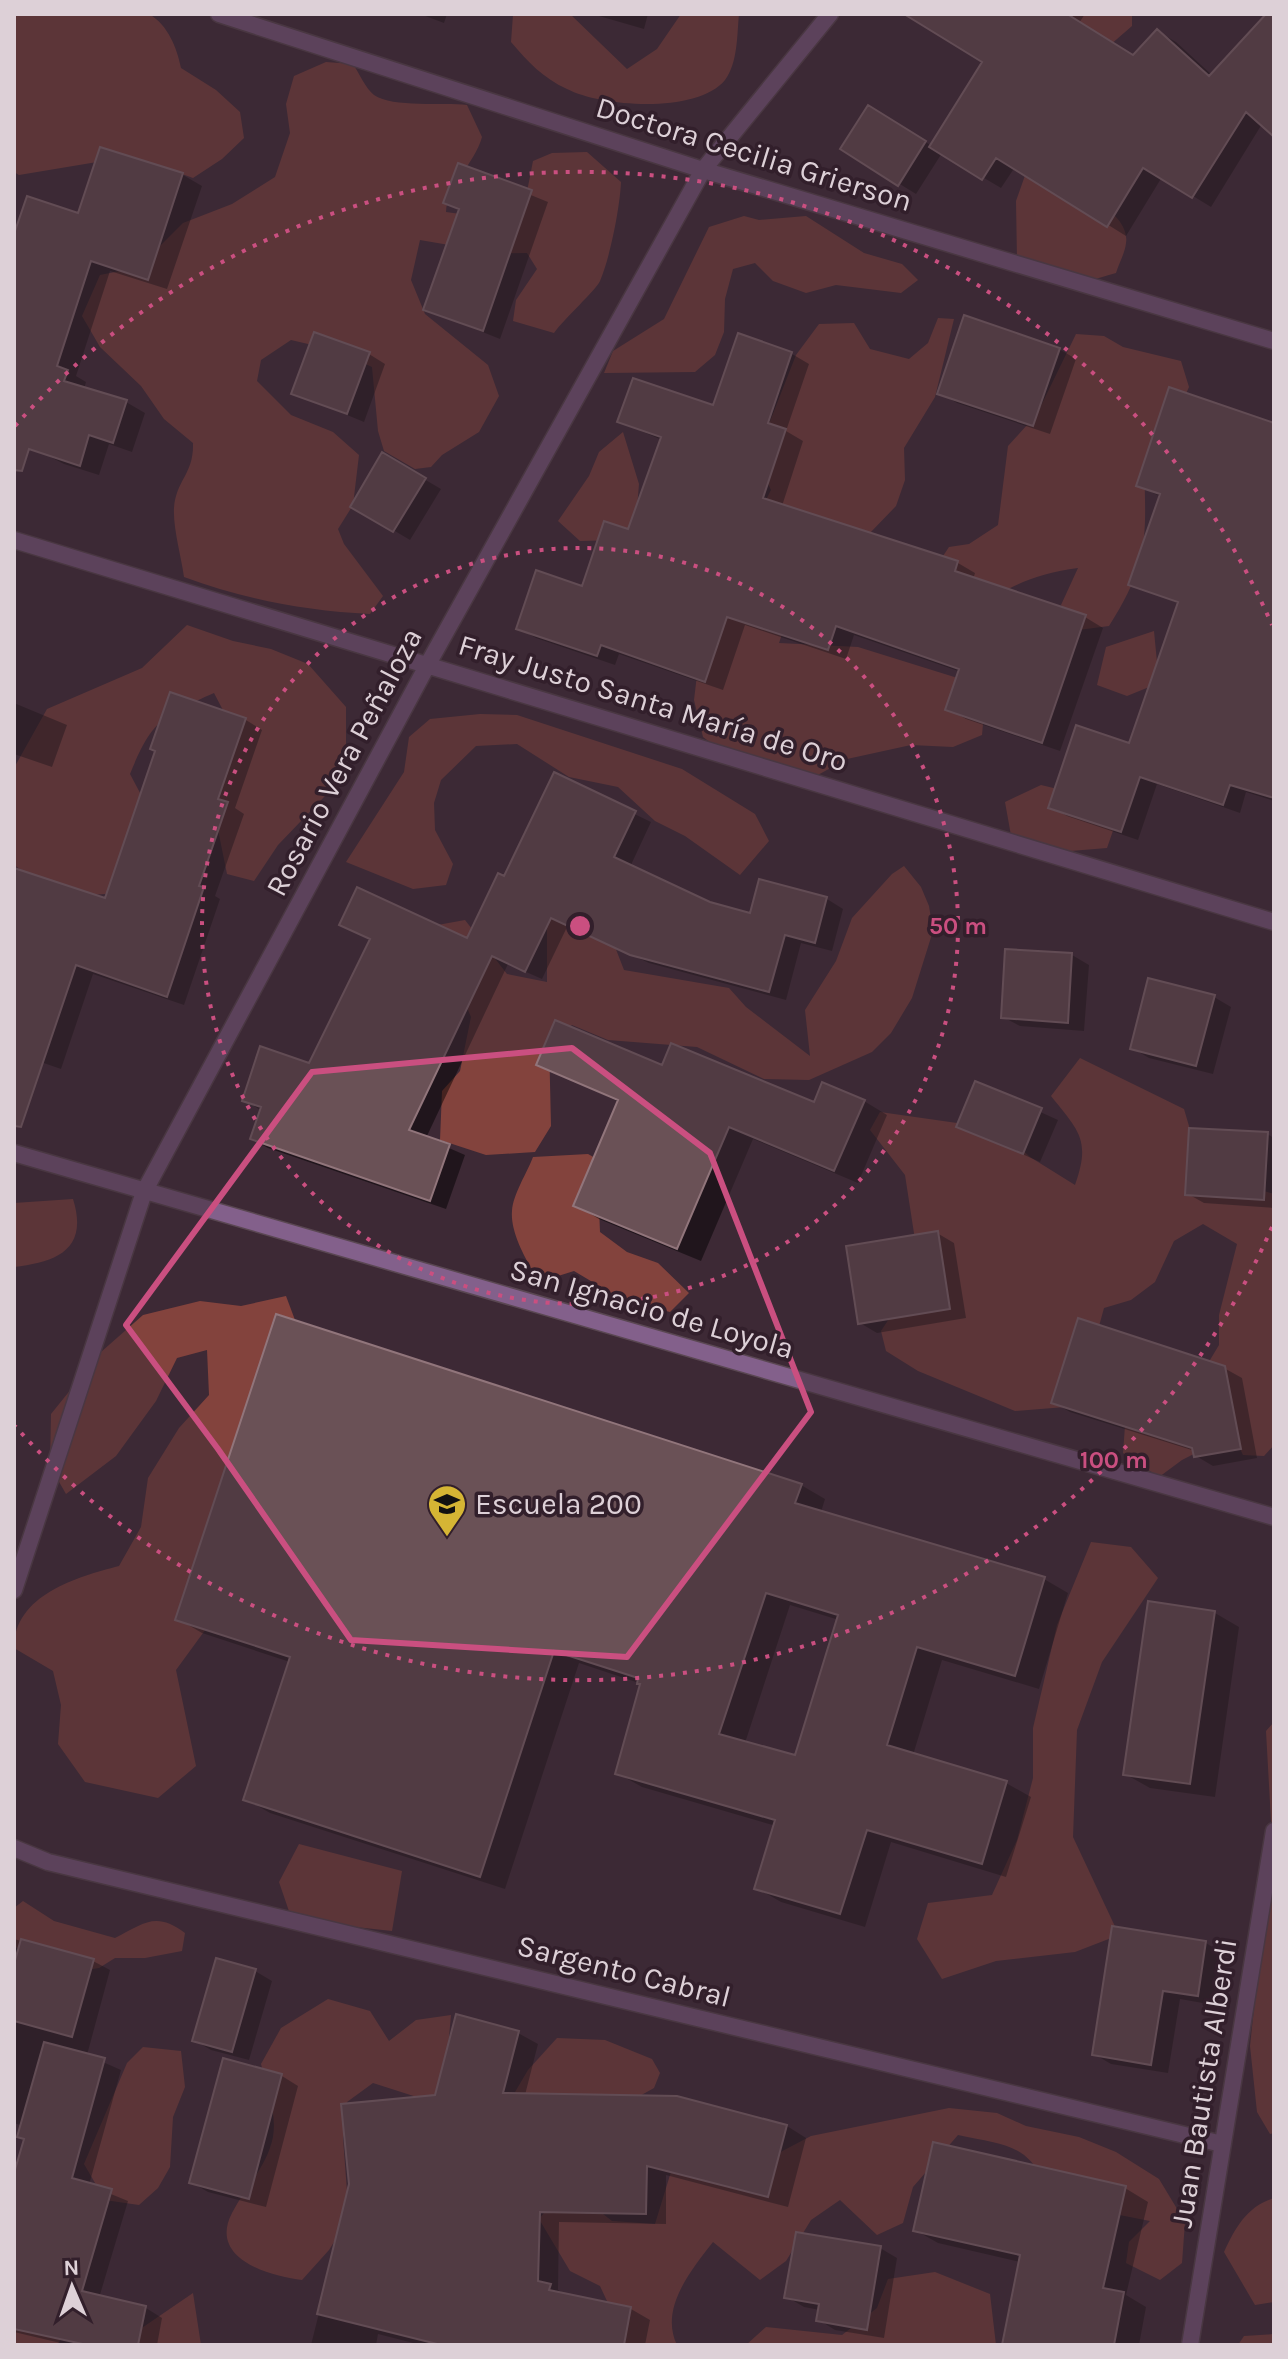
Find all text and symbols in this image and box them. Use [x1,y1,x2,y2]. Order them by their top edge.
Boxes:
street label: Doctora Cecilia Grierson [592,89,916,219]
street label: Rosario Vera Peñaloza [258,622,430,902]
street label: Fray Justo Santa María de Oro [454,627,852,779]
centre of rings [566,912,594,940]
text: 50 m [929,912,987,940]
street label: San Ignacio de Loyola [506,1251,798,1367]
text: 100 m [1080,1446,1148,1474]
school or university icon: Escuela 200 [426,1483,468,1538]
place label: Escuela 200 [475,1486,642,1522]
street label: Sargento Cabral [514,1927,734,2015]
street label: Juan Bautista Alberdi [1163,1936,1245,2230]
north arrow [32,2247,112,2327]
text: N [63,2255,80,2281]

